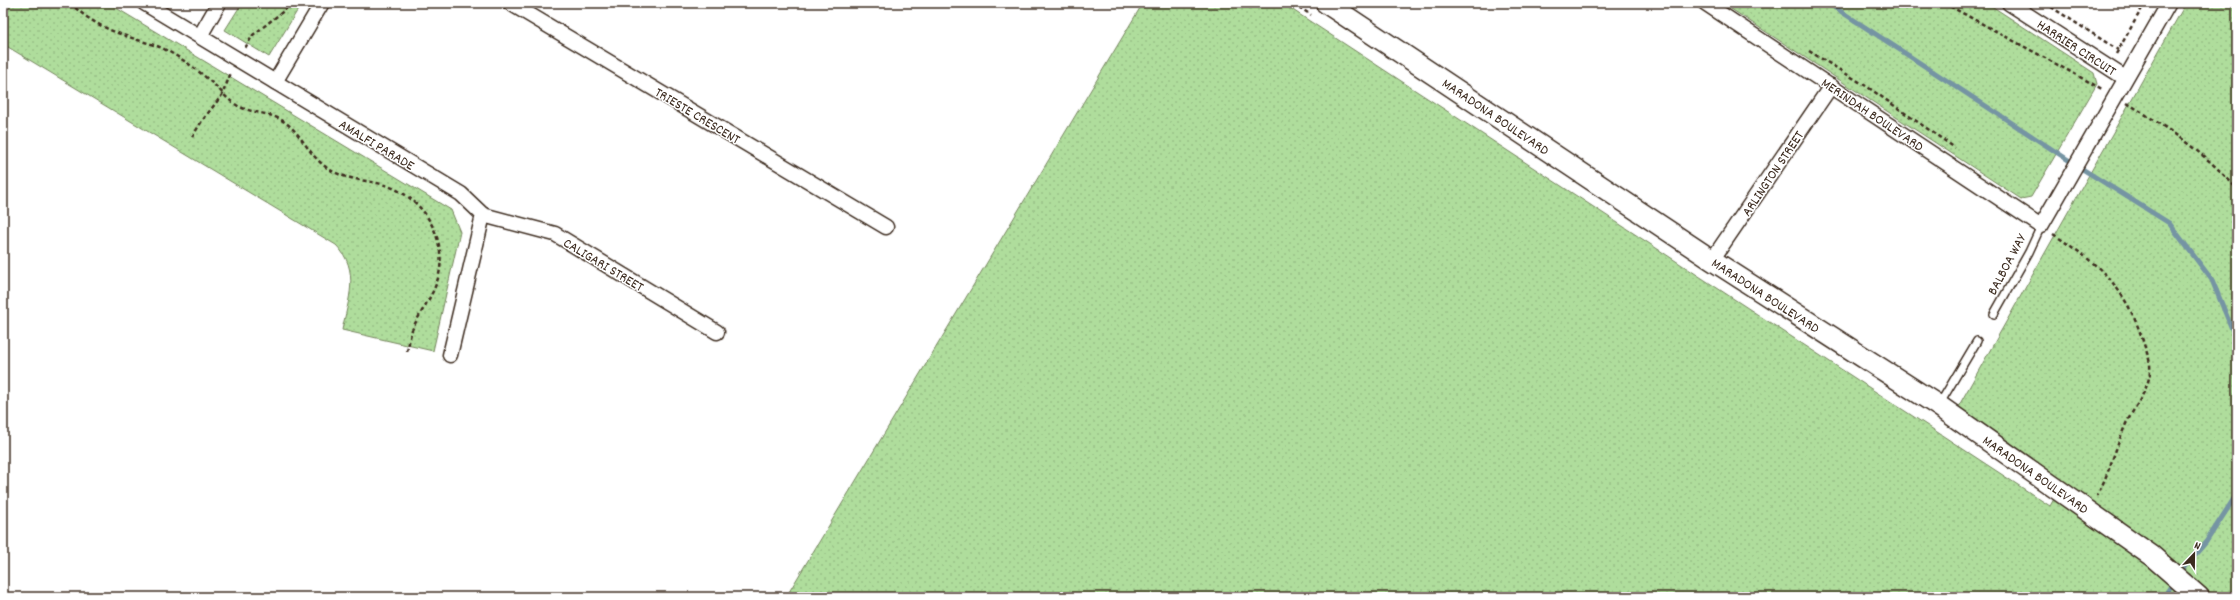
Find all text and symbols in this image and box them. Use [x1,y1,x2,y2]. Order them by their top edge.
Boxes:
street label: HARRIER CIRCUIT [2032,16,2120,82]
street label: MARADONA BOULEVARD [1437,74,1552,161]
street label: MERINDAH BOULEVARD [1817,74,1927,157]
street label: TRIESTE CRESCENT [650,83,744,150]
street label: AMALFI PARADE [334,115,418,177]
street label: ARLINGTON STREET [1738,127,1810,221]
street label: BALBOA WAY [1983,230,2033,299]
street label: CALIGARI STREET [559,234,647,298]
street label: MARADONA BOULEVARD [1707,254,1823,339]
street label: MARADONA BOULEVARD [1978,432,2092,520]
north arrow [2174,534,2214,574]
text: N [2191,538,2203,555]

